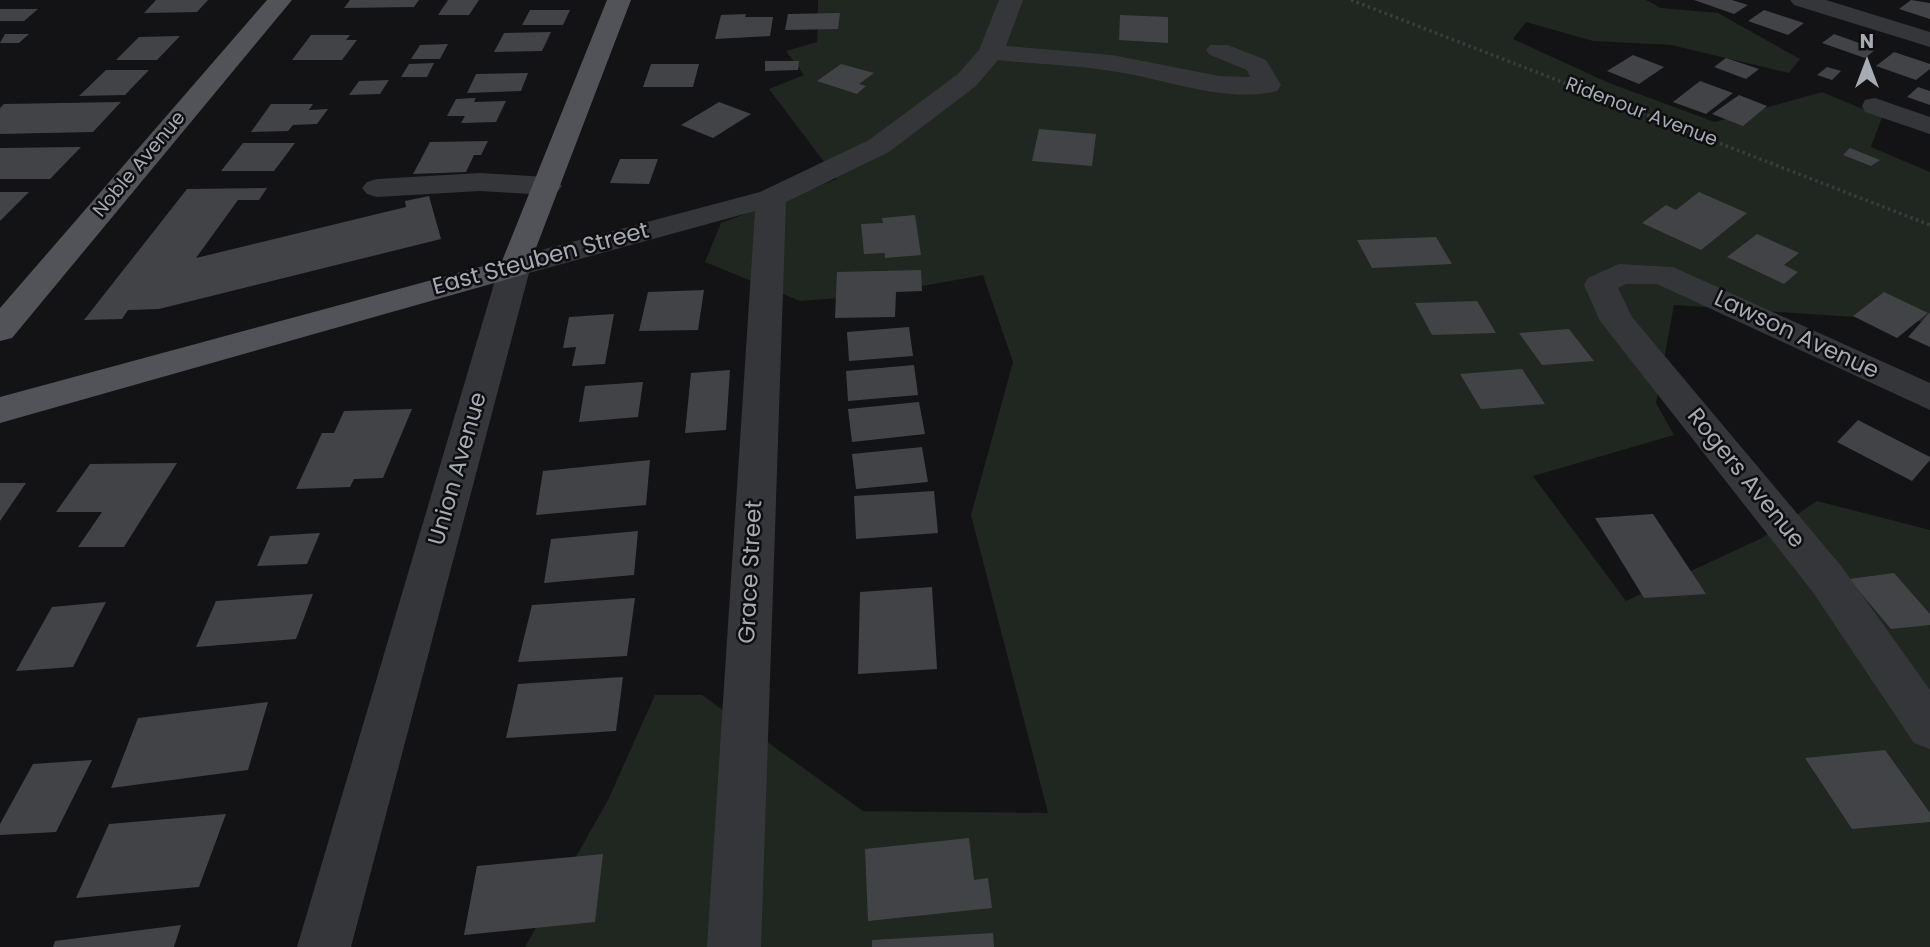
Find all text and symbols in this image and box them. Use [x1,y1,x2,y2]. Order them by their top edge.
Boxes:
north arrow [1832,28,1902,98]
text: N [1860,28,1874,55]
street label: Ridenour Avenue [1562,74,1720,152]
street label: Noble Avenue [89,107,191,223]
street label: East Steuben Street [430,218,652,302]
street label: Lawson Avenue [1709,286,1883,386]
street label: Union Avenue [424,389,494,549]
street label: Rogers Avenue [1680,404,1810,554]
street label: Grace Street [734,500,770,644]

